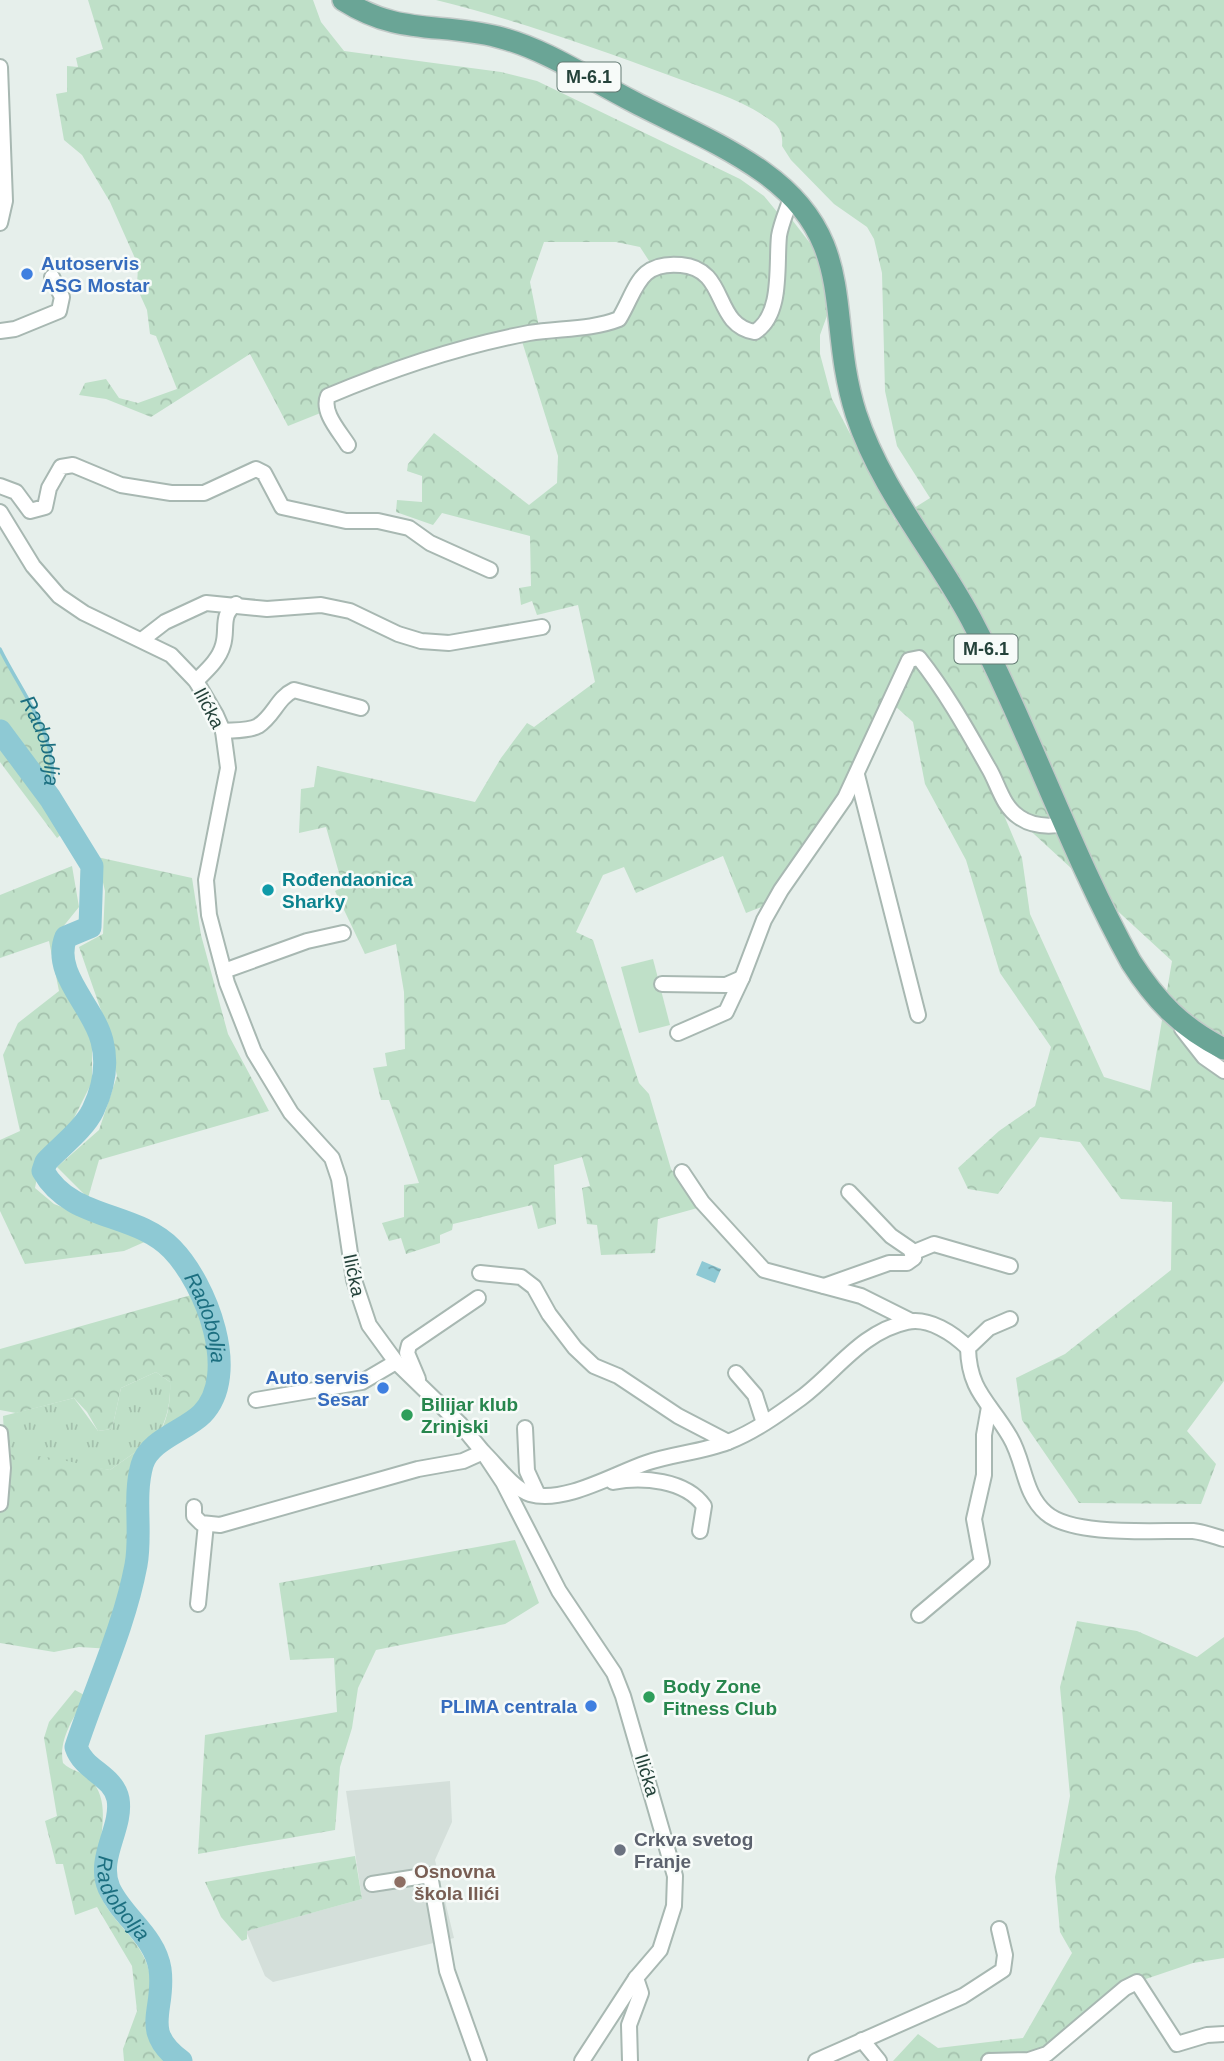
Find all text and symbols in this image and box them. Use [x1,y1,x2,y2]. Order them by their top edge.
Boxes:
road number: M-6.1 [558,62,620,92]
place label: Autoservis ASG Mostar [41,253,150,296]
marker: Autoservis ASG Mostar [19,266,35,282]
road number: M-6.1 [954,634,1018,664]
street label: Ilićka [190,684,229,732]
water label: Radobolja [17,691,64,787]
place label: Rođendaonica Sharky [282,869,413,912]
marker: Rođendaonica Sharky [260,882,276,898]
street label: Ilićka [339,1252,369,1299]
water label: Radobolja [181,1268,231,1364]
place label: Auto servis Sesar [266,1367,370,1410]
marker: Auto servis Sesar [375,1380,391,1396]
place label: Bilijar klub Zrinjski [421,1394,518,1437]
marker: Bilijar klub Zrinjski [399,1407,415,1423]
place label: Body Zone Fitness Club [663,1676,777,1719]
marker: Body Zone Fitness Club [641,1689,657,1705]
place label: PLIMA centrala [440,1696,577,1717]
marker: PLIMA centrala [583,1698,599,1714]
street label: Ilićka [631,1751,663,1799]
place label: Crkva svetog Franje [634,1829,753,1872]
marker: Crkva svetog Franje [612,1842,628,1858]
water label: Radobolja [94,1855,155,1945]
place label: Osnovna škola Ilići [414,1861,500,1904]
marker: Osnovna škola Ilići [392,1874,408,1890]

